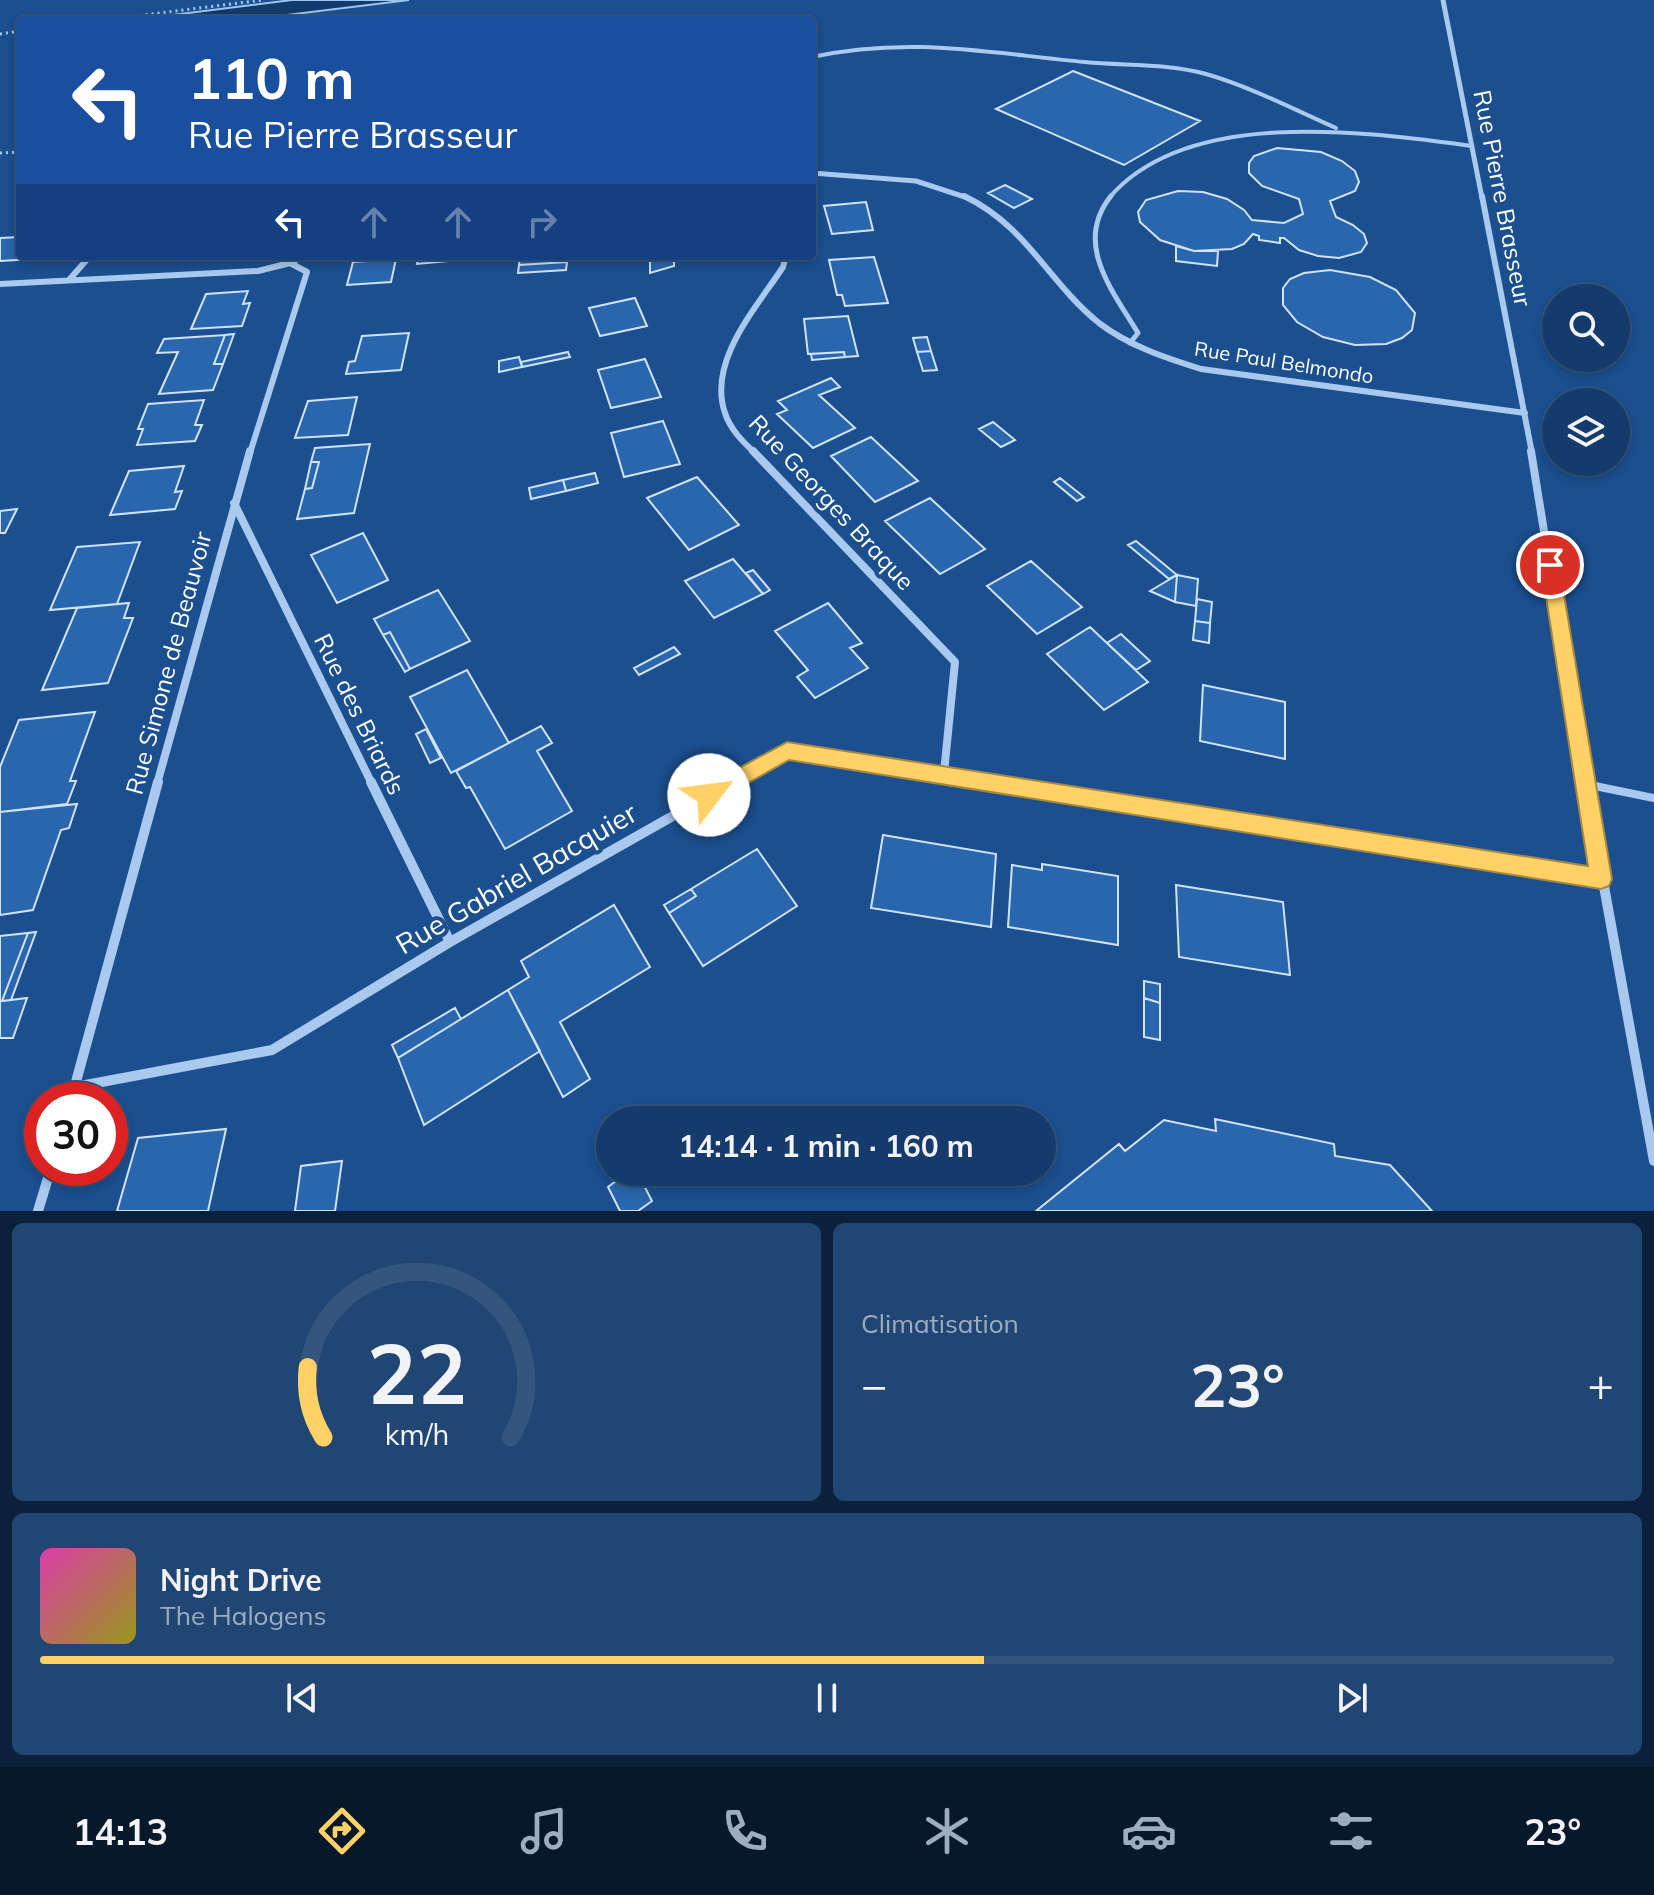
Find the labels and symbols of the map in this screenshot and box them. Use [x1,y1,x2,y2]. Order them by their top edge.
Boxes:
street label: Rue Pierre Brasseur [1467,87,1539,309]
street label: Rue Paul Belmondo [1193,336,1375,388]
street label: Rue Georges Braque [743,408,921,596]
street label: Rue Simone de Beauvoir [118,528,218,798]
pin [1516,531,1584,599]
street label: Rue des Briards [308,629,412,799]
position arrow [667,753,751,837]
street label: Rue Gabriel Bacquier [389,794,644,961]
speed limit sign: 30 [24,1082,128,1186]

